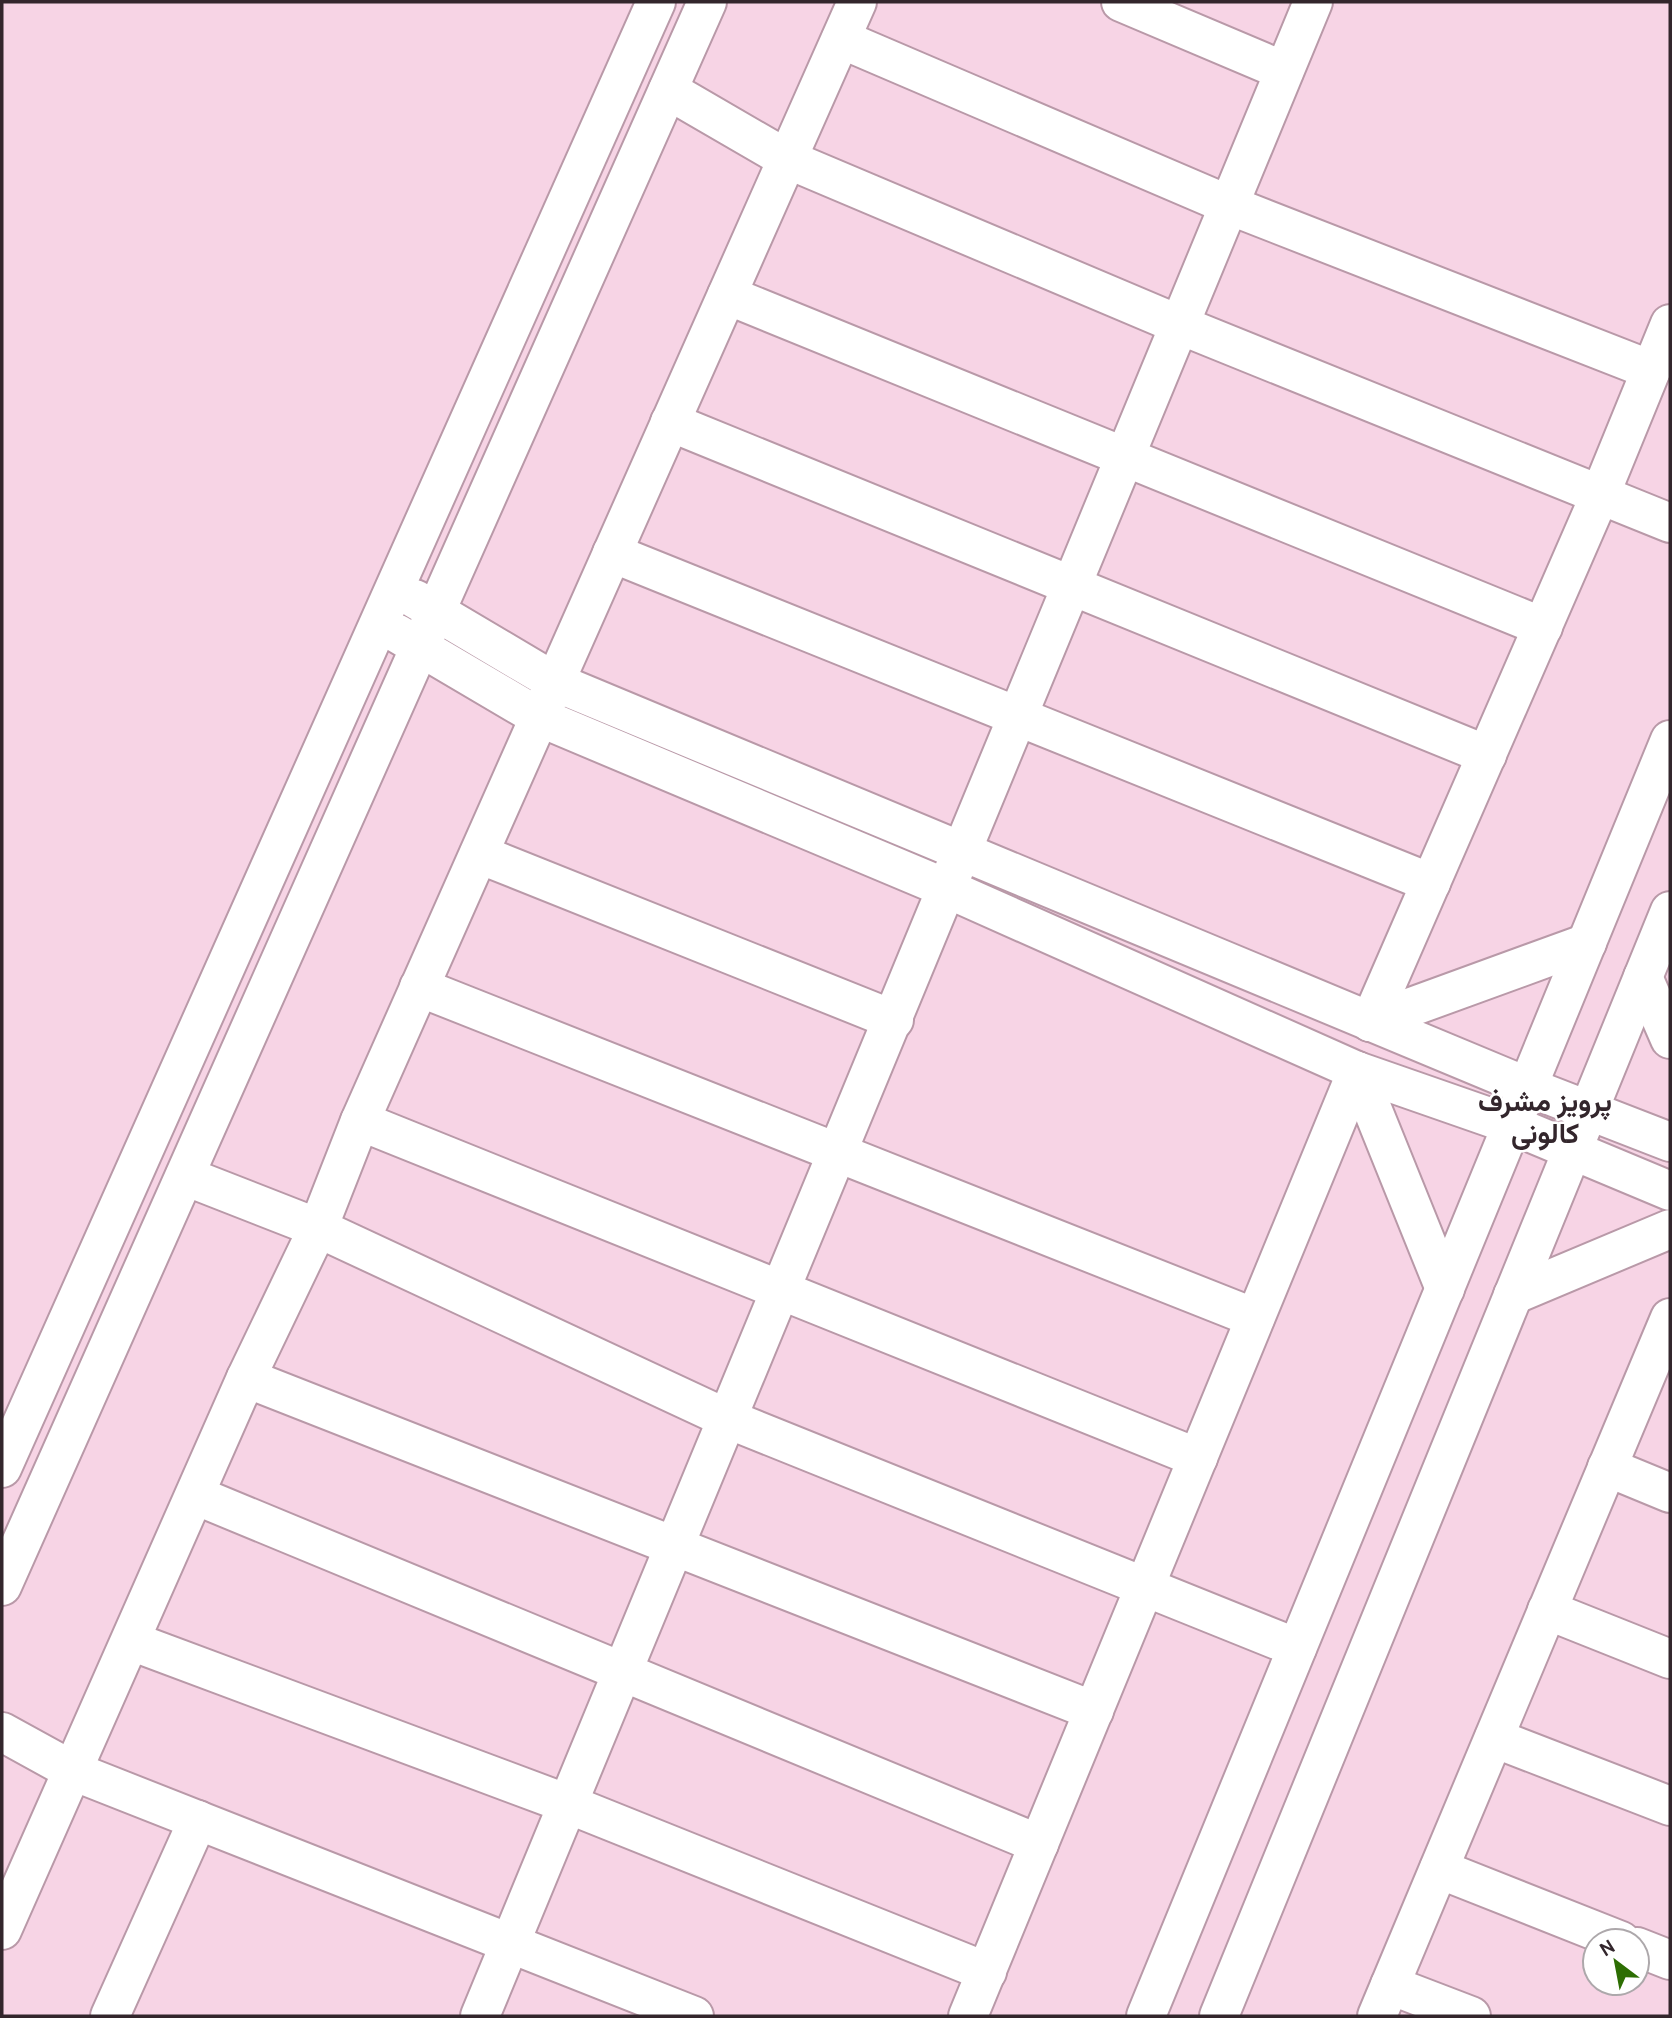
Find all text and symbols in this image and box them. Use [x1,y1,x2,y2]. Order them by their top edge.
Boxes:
district label: پرویز مشرف کالونی [1478,1084,1612,1151]
north arrow [1581,1927,1651,1997]
text: N [1595,1935,1619,1961]

